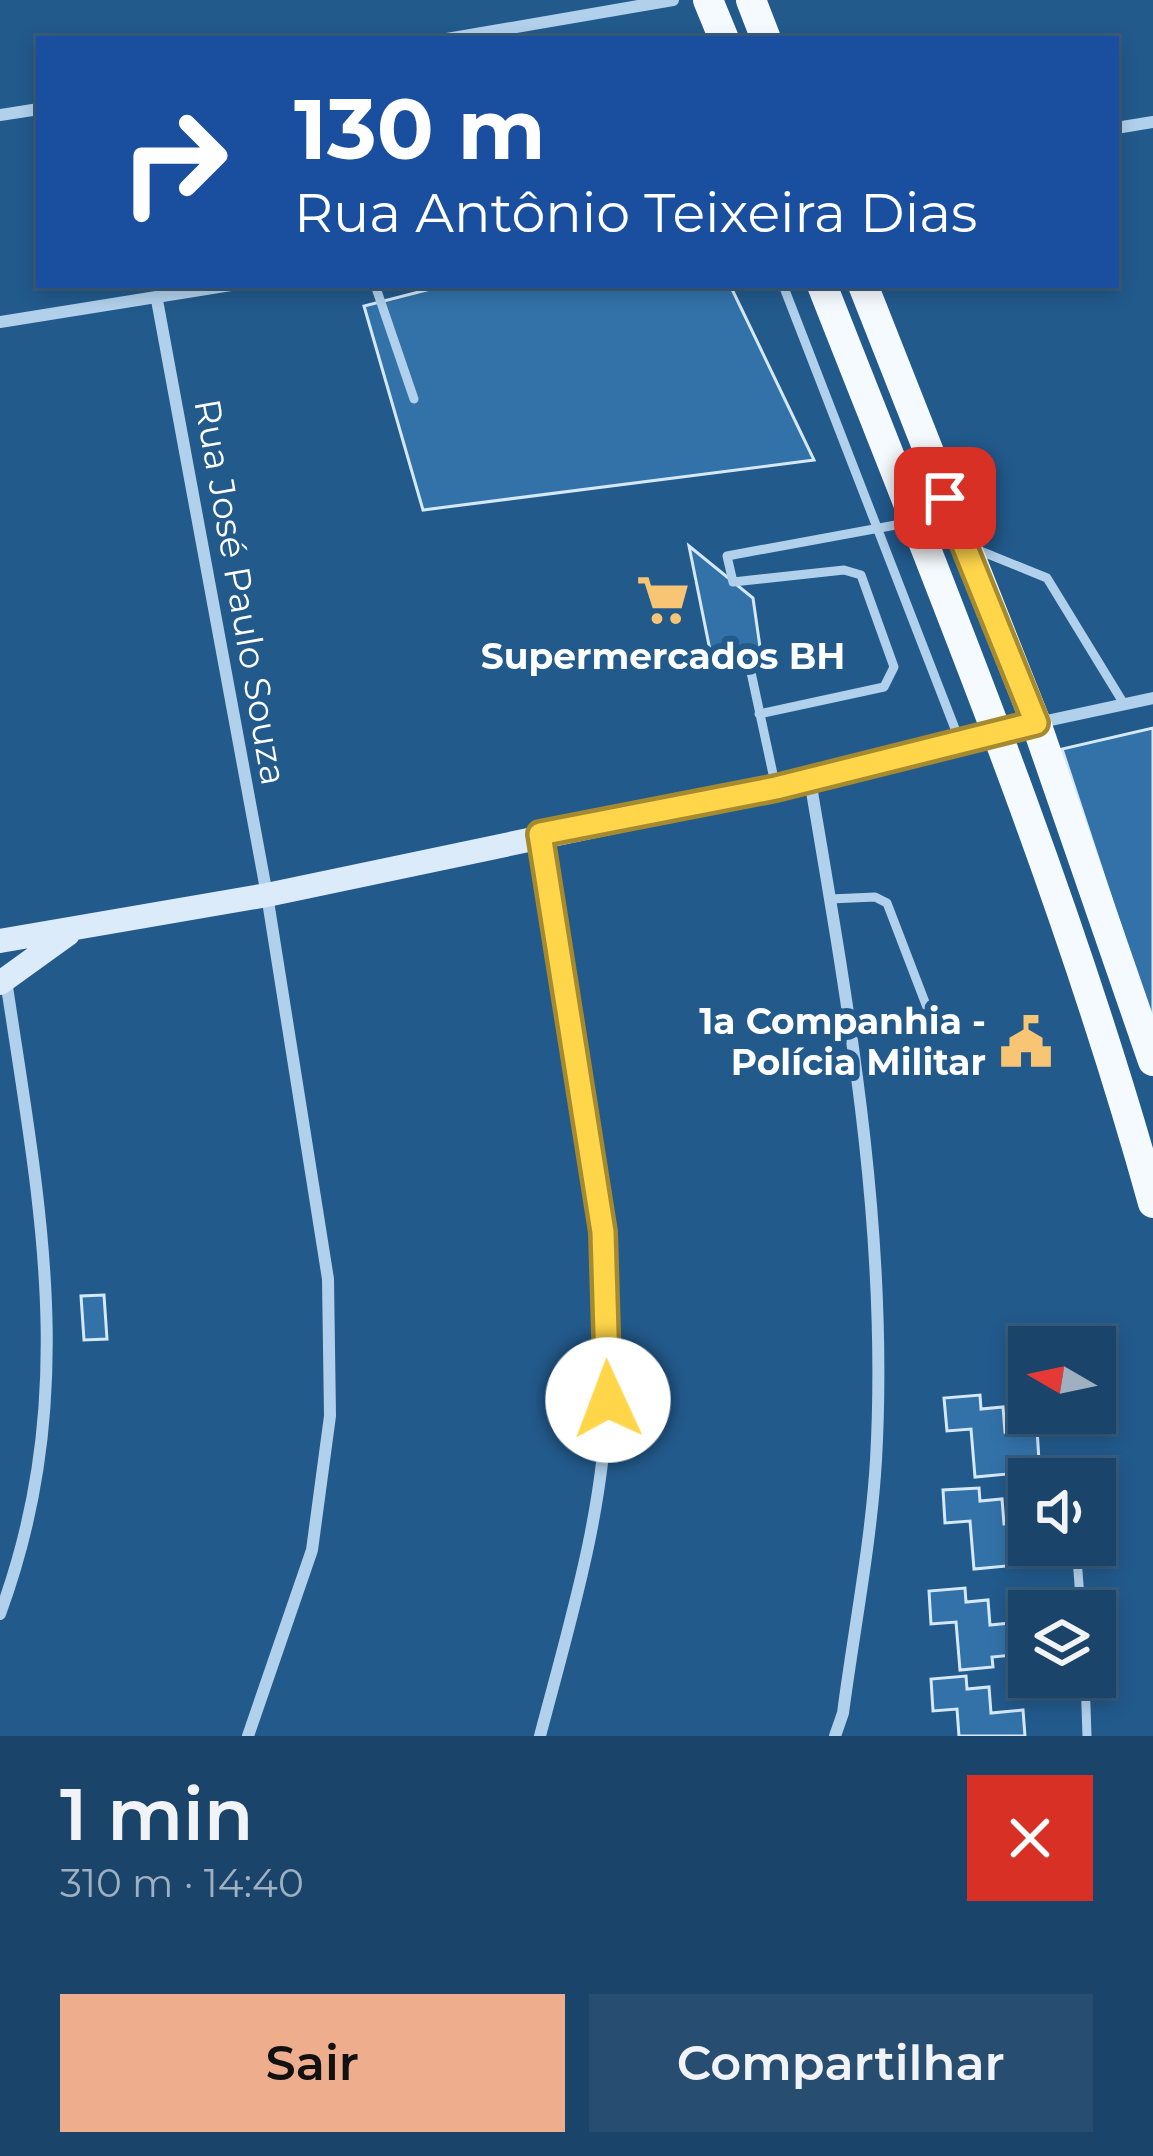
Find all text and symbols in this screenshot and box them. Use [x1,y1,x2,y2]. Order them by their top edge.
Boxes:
text: 130 m [294,78,546,180]
icon: right [96,84,252,240]
text: Rua Antônio Teixeira Dias [294,180,977,246]
street label: Rua José Paulo Souza [185,396,297,788]
pin [894,447,996,549]
icon: arrive [912,465,978,531]
supermarket icon: Supermercados BH [634,571,692,629]
place label: Supermercados BH [481,634,845,678]
place label: 1a Companhia - Polícia Militar [699,999,986,1084]
public building icon: 1a Companhia - Polícia Militar [997,1013,1055,1071]
north arrow [1008,1326,1116,1434]
map controls [1008,1326,1116,1698]
position arrow [545,1337,671,1463]
button: sound [1008,1458,1116,1566]
button: layers [1008,1590,1116,1698]
text: 1 min [60,1770,253,1858]
button: close [967,1775,1093,1901]
text: 310 m · 14:40 [60,1859,304,1907]
button: Sair [60,1994,565,2132]
button: Compartilhar [589,1994,1093,2132]

